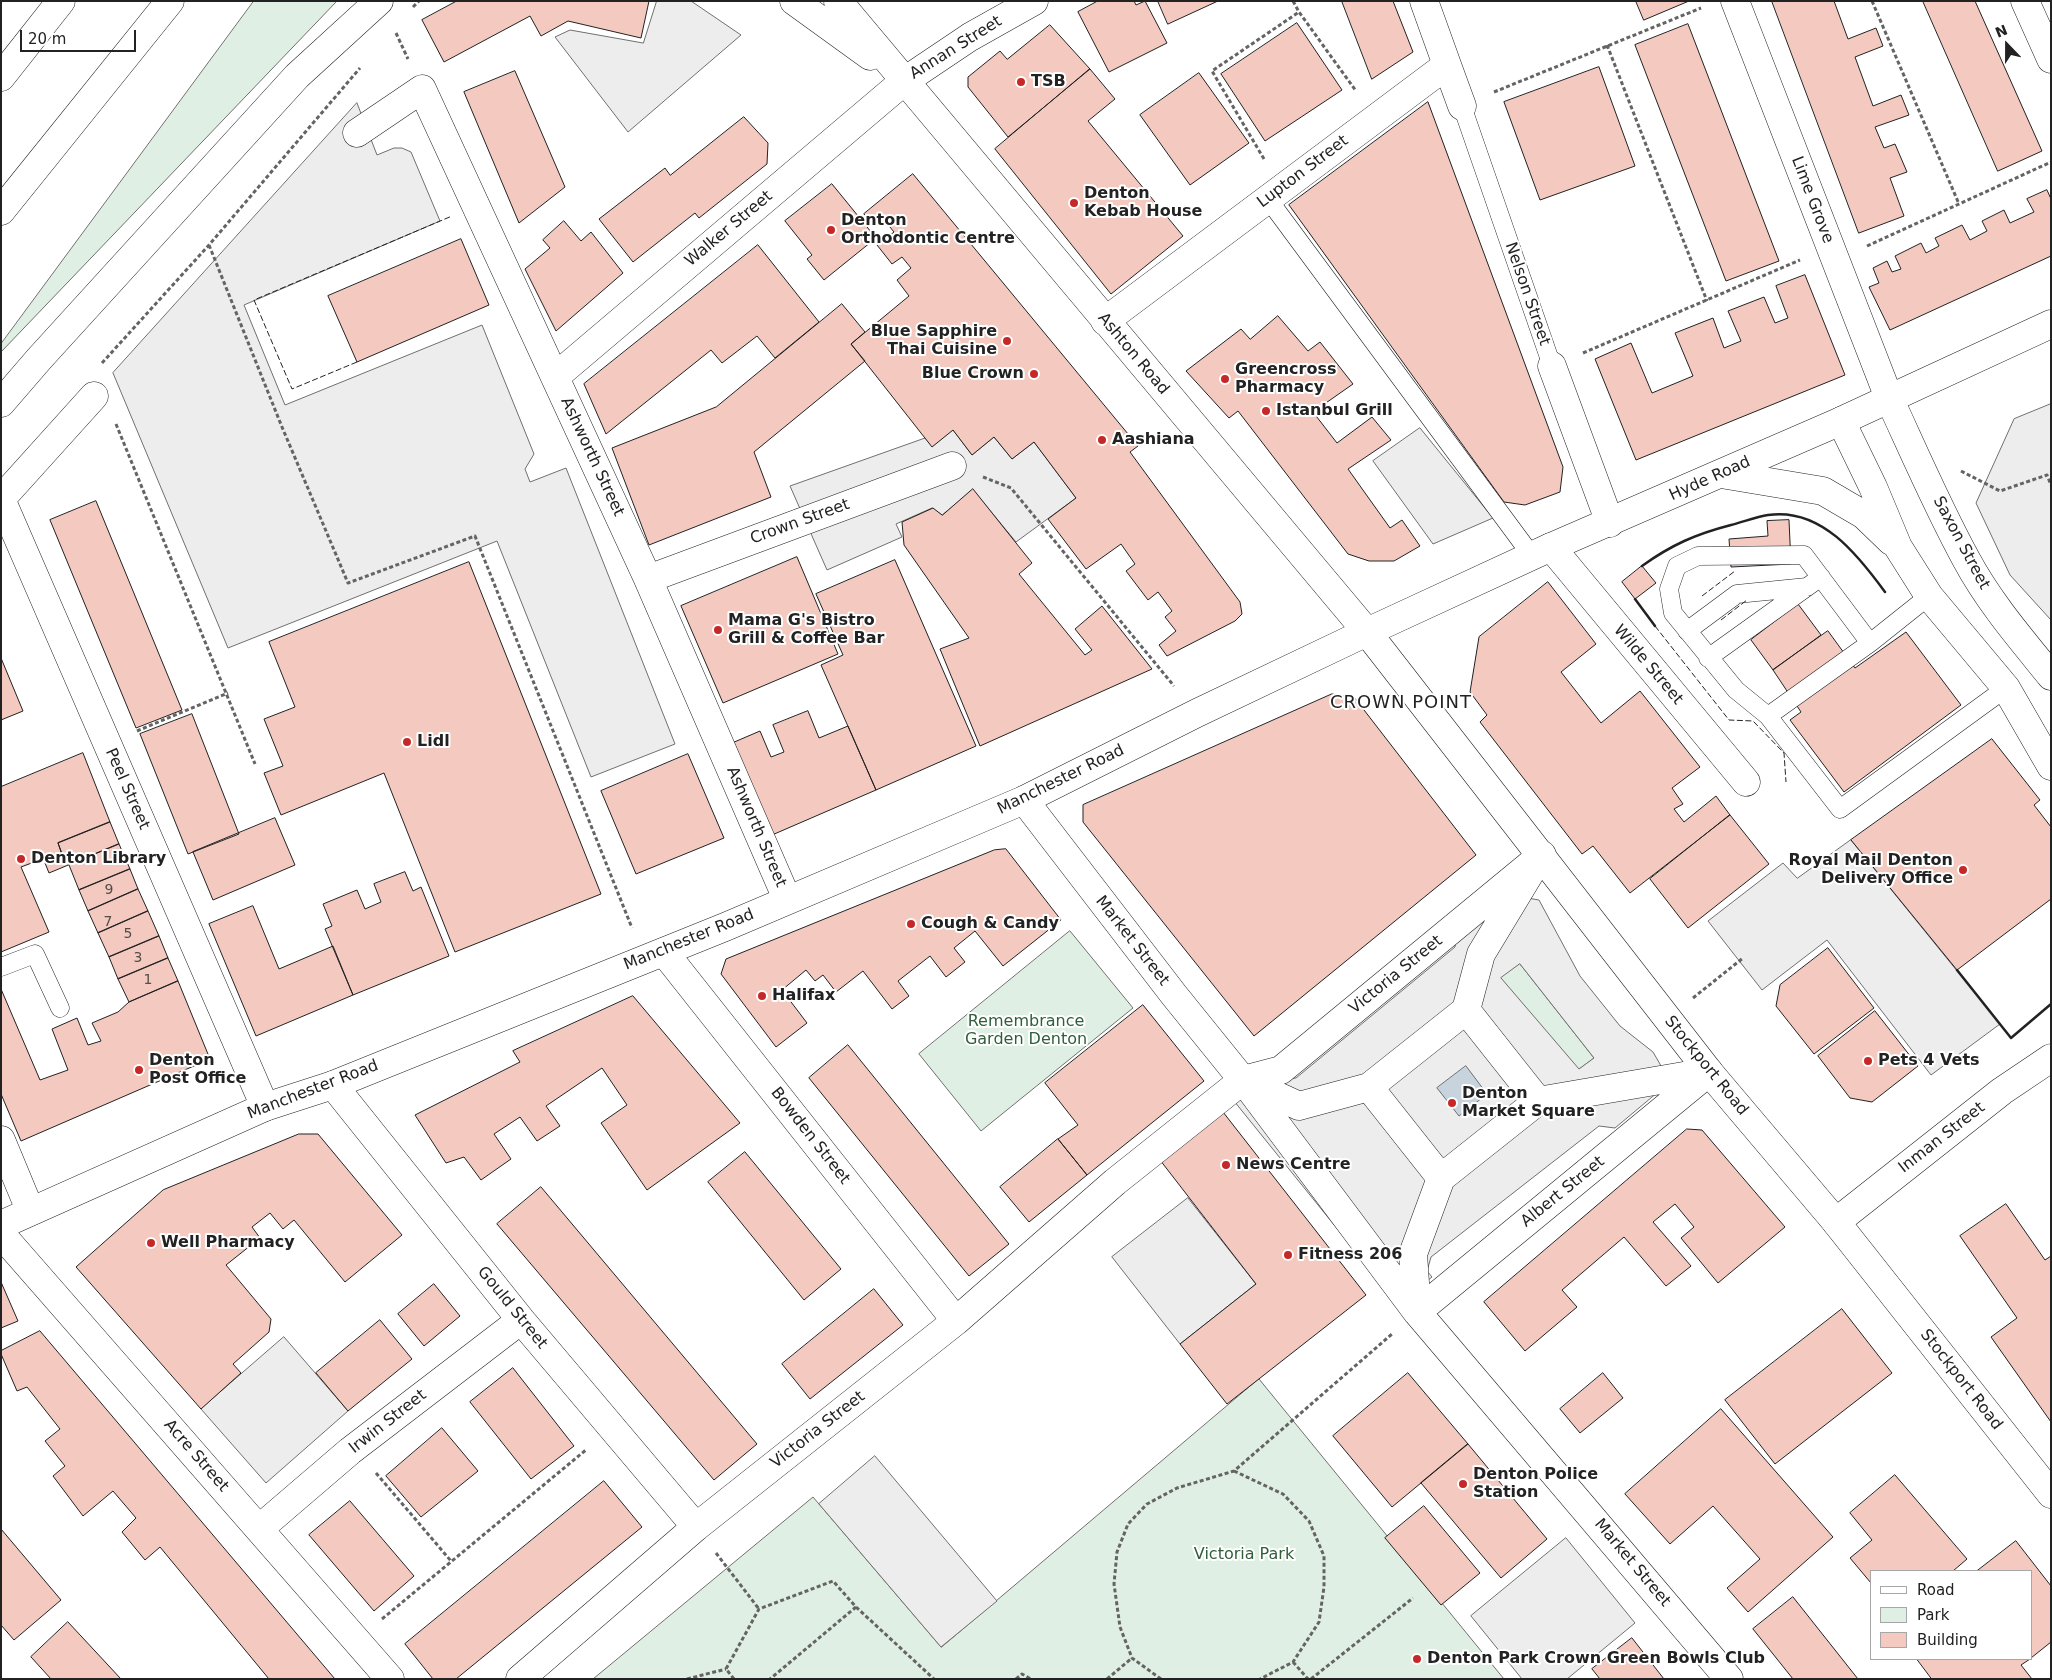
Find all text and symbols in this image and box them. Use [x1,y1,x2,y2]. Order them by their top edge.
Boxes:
street label: Annan Street [906,12,1006,84]
scale bar [22,20,139,52]
north arrow [1982,20,2032,70]
text: N [1993,21,2010,41]
text: 20 m [28,30,66,48]
place label: TSB [1031,72,1066,92]
marker: TSB [1015,76,1027,88]
street label: Lupton Street [1254,132,1352,212]
street label: Lime Grove [1787,154,1837,246]
place label: Denton Kebab House [1084,184,1202,222]
street label: Walker Street [682,187,776,271]
marker: Denton Kebab House [1068,197,1080,209]
place label: Denton Orthodontic Centre [841,211,1015,249]
marker: Denton Orthodontic Centre [825,224,837,236]
street label: Nelson Street [1500,240,1554,348]
street label: Ashton Road [1093,309,1173,399]
place label: Blue Sapphire Thai Cuisine [871,322,997,360]
marker: Blue Sapphire Thai Cuisine [1001,335,1013,347]
place label: Greencross Pharmacy [1235,360,1337,398]
place label: Blue Crown [922,364,1024,384]
marker: Blue Crown [1028,368,1040,380]
marker: Greencross Pharmacy [1219,373,1231,385]
street label: Ashworth Street [556,394,628,520]
place label: Istanbul Grill [1276,401,1393,421]
marker: Istanbul Grill [1260,405,1272,417]
place label: Aashiana [1112,430,1195,450]
marker: Aashiana [1096,434,1108,446]
street label: Hyde Road [1666,453,1754,505]
street label: Saxon Street [1928,493,1994,593]
street label: Crown Street [748,495,852,549]
place label: Mama G's Bistro Grill & Coffee Bar [728,611,884,649]
street label: Wilde Street [1609,621,1687,709]
marker: Mama G's Bistro Grill & Coffee Bar [712,624,724,636]
district label: CROWN POINT [1329,692,1473,714]
place label: Lidl [417,732,450,752]
marker: Lidl [401,736,413,748]
street label: Manchester Road [994,741,1128,819]
street label: Peel Street [101,745,153,833]
street label: Ashworth Street [722,764,790,890]
place label: Denton Library [31,849,166,869]
place label: Royal Mail Denton Delivery Office [1789,851,1953,889]
marker: Denton Library [15,853,27,865]
marker: Royal Mail Denton Delivery Office [1957,864,1969,876]
house number: 9 [105,882,113,898]
street label: Market Street [1091,892,1173,990]
street label: Manchester Road [621,905,757,975]
house number: 7 [104,914,112,930]
place label: Cough & Candy [921,914,1059,934]
marker: Cough & Candy [905,918,917,930]
house number: 5 [124,926,132,942]
street label: Victoria Street [1345,932,1447,1018]
house number: 3 [134,950,142,966]
house number: 1 [144,972,152,988]
place label: Halifax [772,986,835,1006]
marker: Halifax [756,990,768,1002]
park label: Remembrance Garden Denton [965,1012,1087,1050]
street label: Stockport Road [1660,1012,1752,1120]
place label: Denton Post Office [149,1051,246,1089]
place label: Pets 4 Vets [1878,1051,1980,1071]
marker: Pets 4 Vets [1862,1055,1874,1067]
street label: Manchester Road [245,1056,381,1124]
marker: Denton Post Office [133,1064,145,1076]
street label: Bowden Street [766,1084,854,1188]
place label: Denton Market Square [1462,1084,1595,1122]
marker: Denton Market Square [1446,1097,1458,1109]
street label: Inman Street [1895,1098,1989,1178]
street label: Albert Street [1517,1152,1609,1232]
place label: News Centre [1236,1155,1350,1175]
marker: News Centre [1220,1159,1232,1171]
place label: Well Pharmacy [161,1233,295,1253]
marker: Well Pharmacy [145,1237,157,1249]
place label: Fitness 206 [1298,1245,1402,1265]
marker: Fitness 206 [1282,1249,1294,1261]
street label: Gould Street [473,1263,551,1353]
street label: Stockport Road [1916,1326,2006,1434]
street label: Irwin Street [346,1386,430,1458]
street label: Victoria Street [767,1387,869,1473]
street label: Acre Street [159,1416,233,1496]
place label: Denton Police Station [1473,1465,1598,1503]
marker: Denton Police Station [1457,1478,1469,1490]
street label: Market Street [1590,1515,1674,1611]
park label: Victoria Park [1194,1545,1294,1565]
legend [1870,1570,2032,1660]
text: Road [1917,1581,1955,1599]
text: Park [1917,1606,1949,1624]
text: Building [1917,1631,1978,1649]
place label: Denton Park Crown Green Bowls Club [1427,1649,1765,1669]
marker: Denton Park Crown Green Bowls Club [1411,1653,1423,1665]

